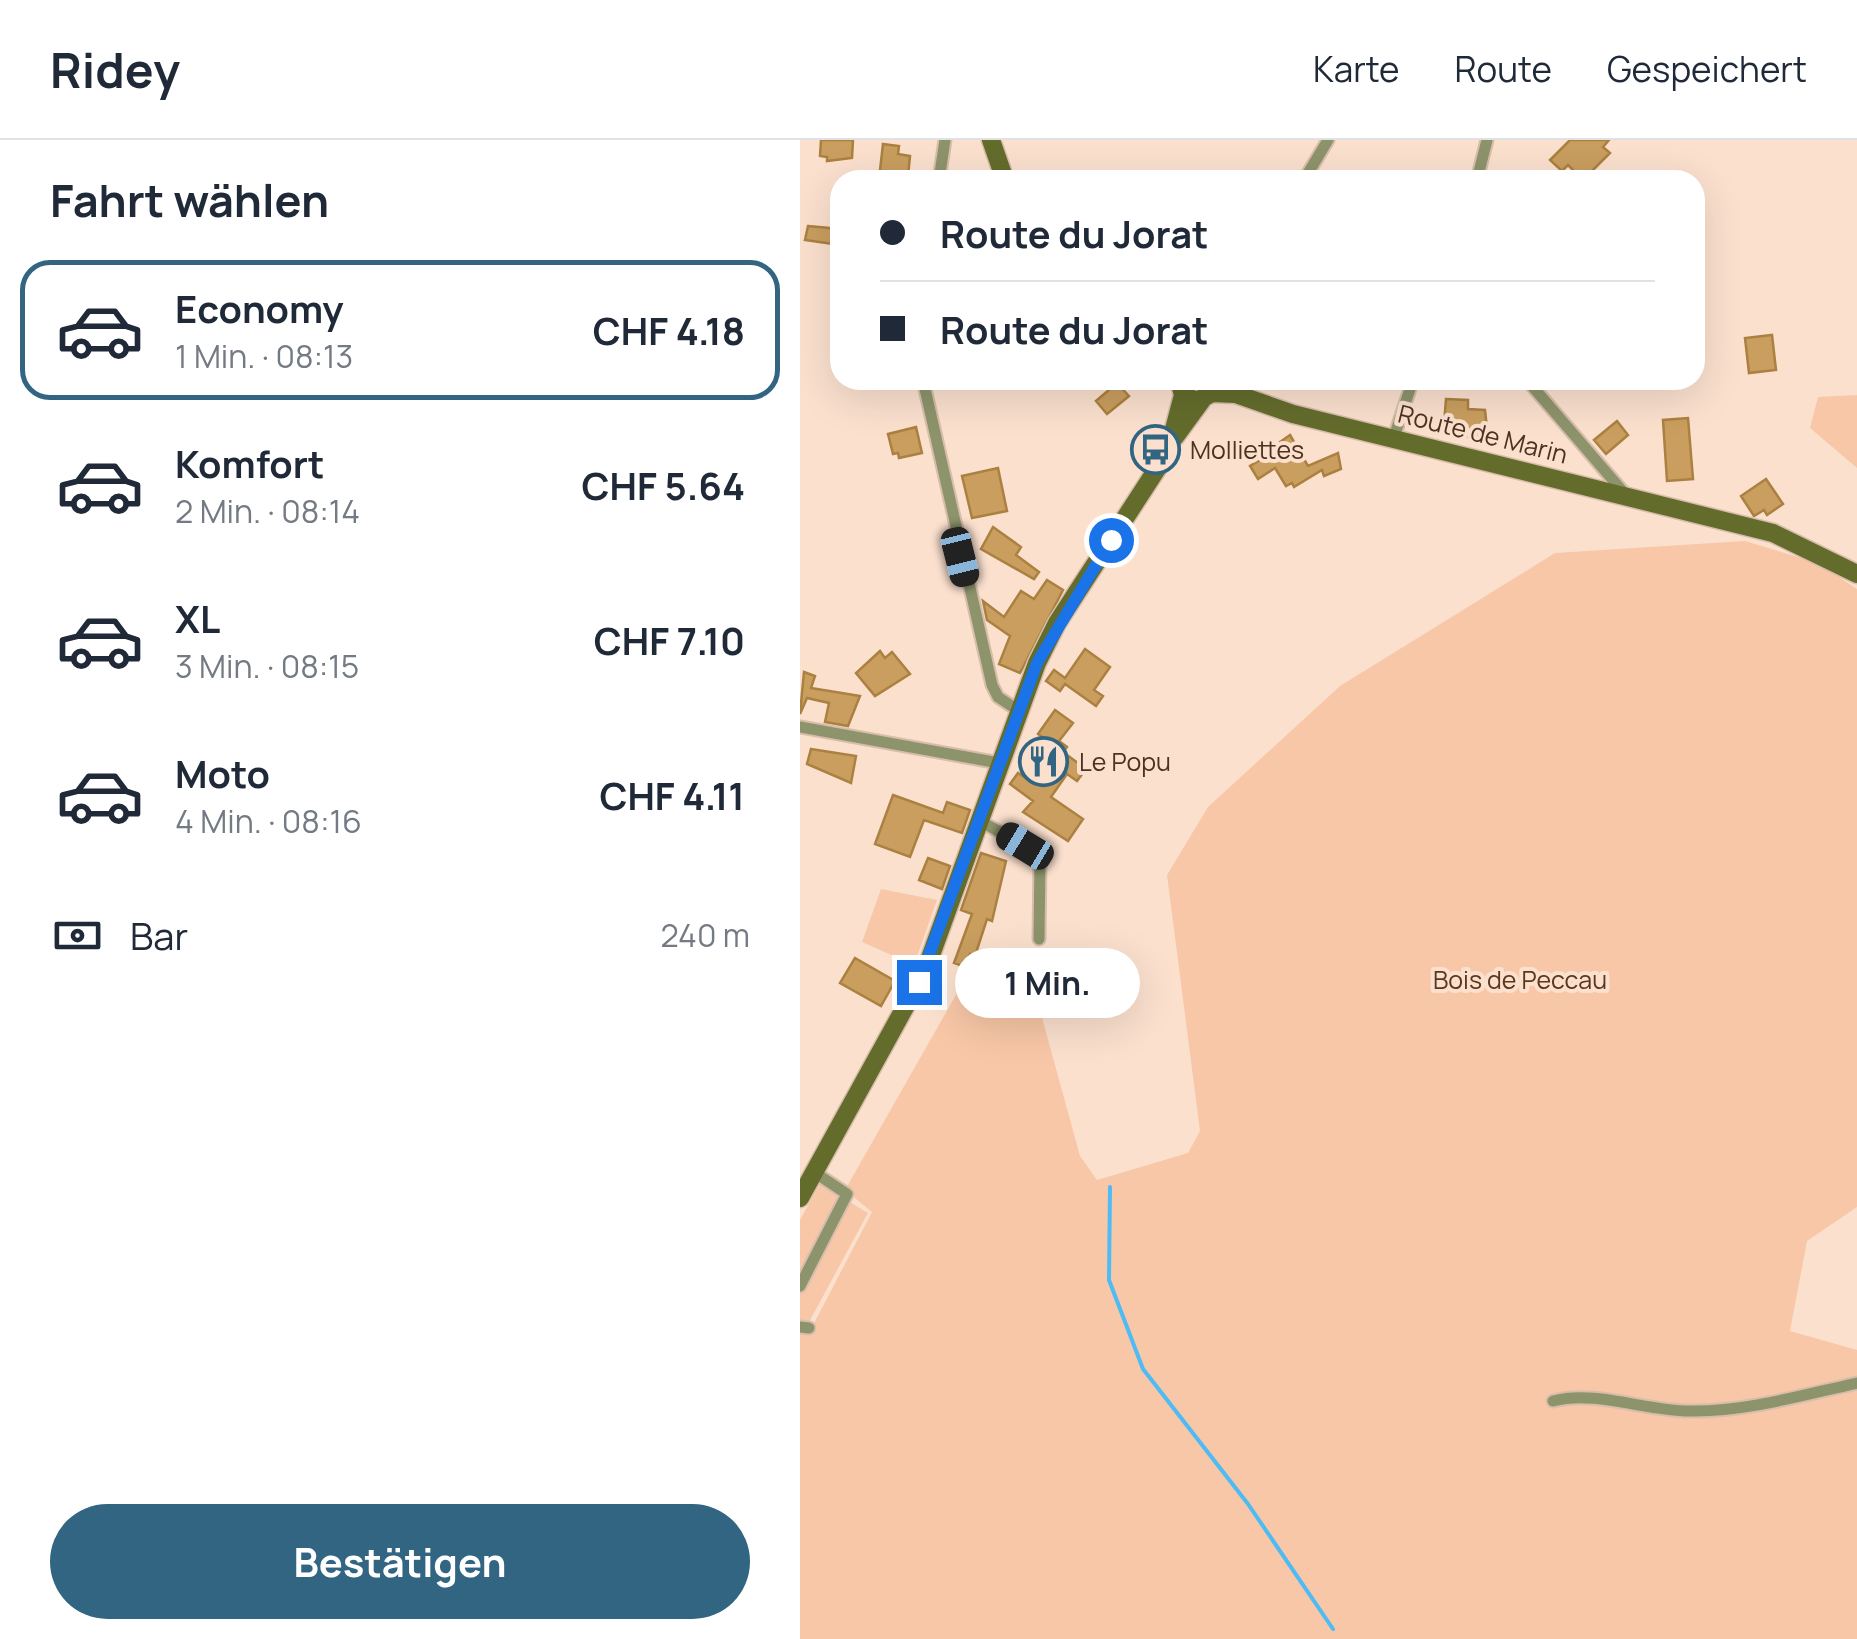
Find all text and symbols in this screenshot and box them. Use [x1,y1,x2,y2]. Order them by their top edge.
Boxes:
text: Ridey [50,37,180,102]
text: Karte [1313,45,1400,93]
text: Route [1455,45,1552,93]
text: Gespeichert [1607,45,1807,93]
text: Fahrt wählen [50,169,329,231]
text: Route du Jorat [940,207,1209,259]
text: Economy [175,282,344,334]
icon: car [55,285,145,375]
text: Route du Jorat [940,303,1209,355]
text: CHF 4.18 [593,304,745,356]
text: 1 Min. · 08:13 [175,334,353,378]
street label: Route de Marin [1395,396,1572,471]
bus stop icon: Molliettes [1129,424,1181,476]
place label: Molliettes [1190,432,1304,467]
text: Komfort [175,437,324,489]
icon: car [55,440,145,530]
text: CHF 5.64 [581,459,745,511]
text: 2 Min. · 08:14 [175,489,360,533]
route start [1089,518,1134,563]
car [938,524,982,590]
text: XL [175,592,220,644]
icon: car [55,595,145,685]
text: CHF 7.10 [594,614,745,666]
text: 3 Min. · 08:15 [175,644,359,688]
restaurant icon: Le Popu [1018,736,1070,788]
place label: Le Popu [1079,744,1171,779]
text: Moto [175,747,270,799]
icon: car [55,750,145,840]
text: CHF 4.11 [599,769,745,821]
text: 4 Min. · 08:16 [175,799,362,843]
car [992,818,1058,874]
icon: cash [50,908,105,963]
text: Bar [130,909,188,961]
text: 240 m [660,913,750,957]
callout: 1 Min. [954,947,1139,1017]
route end [897,960,942,1005]
text: 1 Min. [1004,961,1091,1005]
park label: Bois de Peccau [1433,962,1607,997]
button: Bestätigen [50,1504,750,1619]

